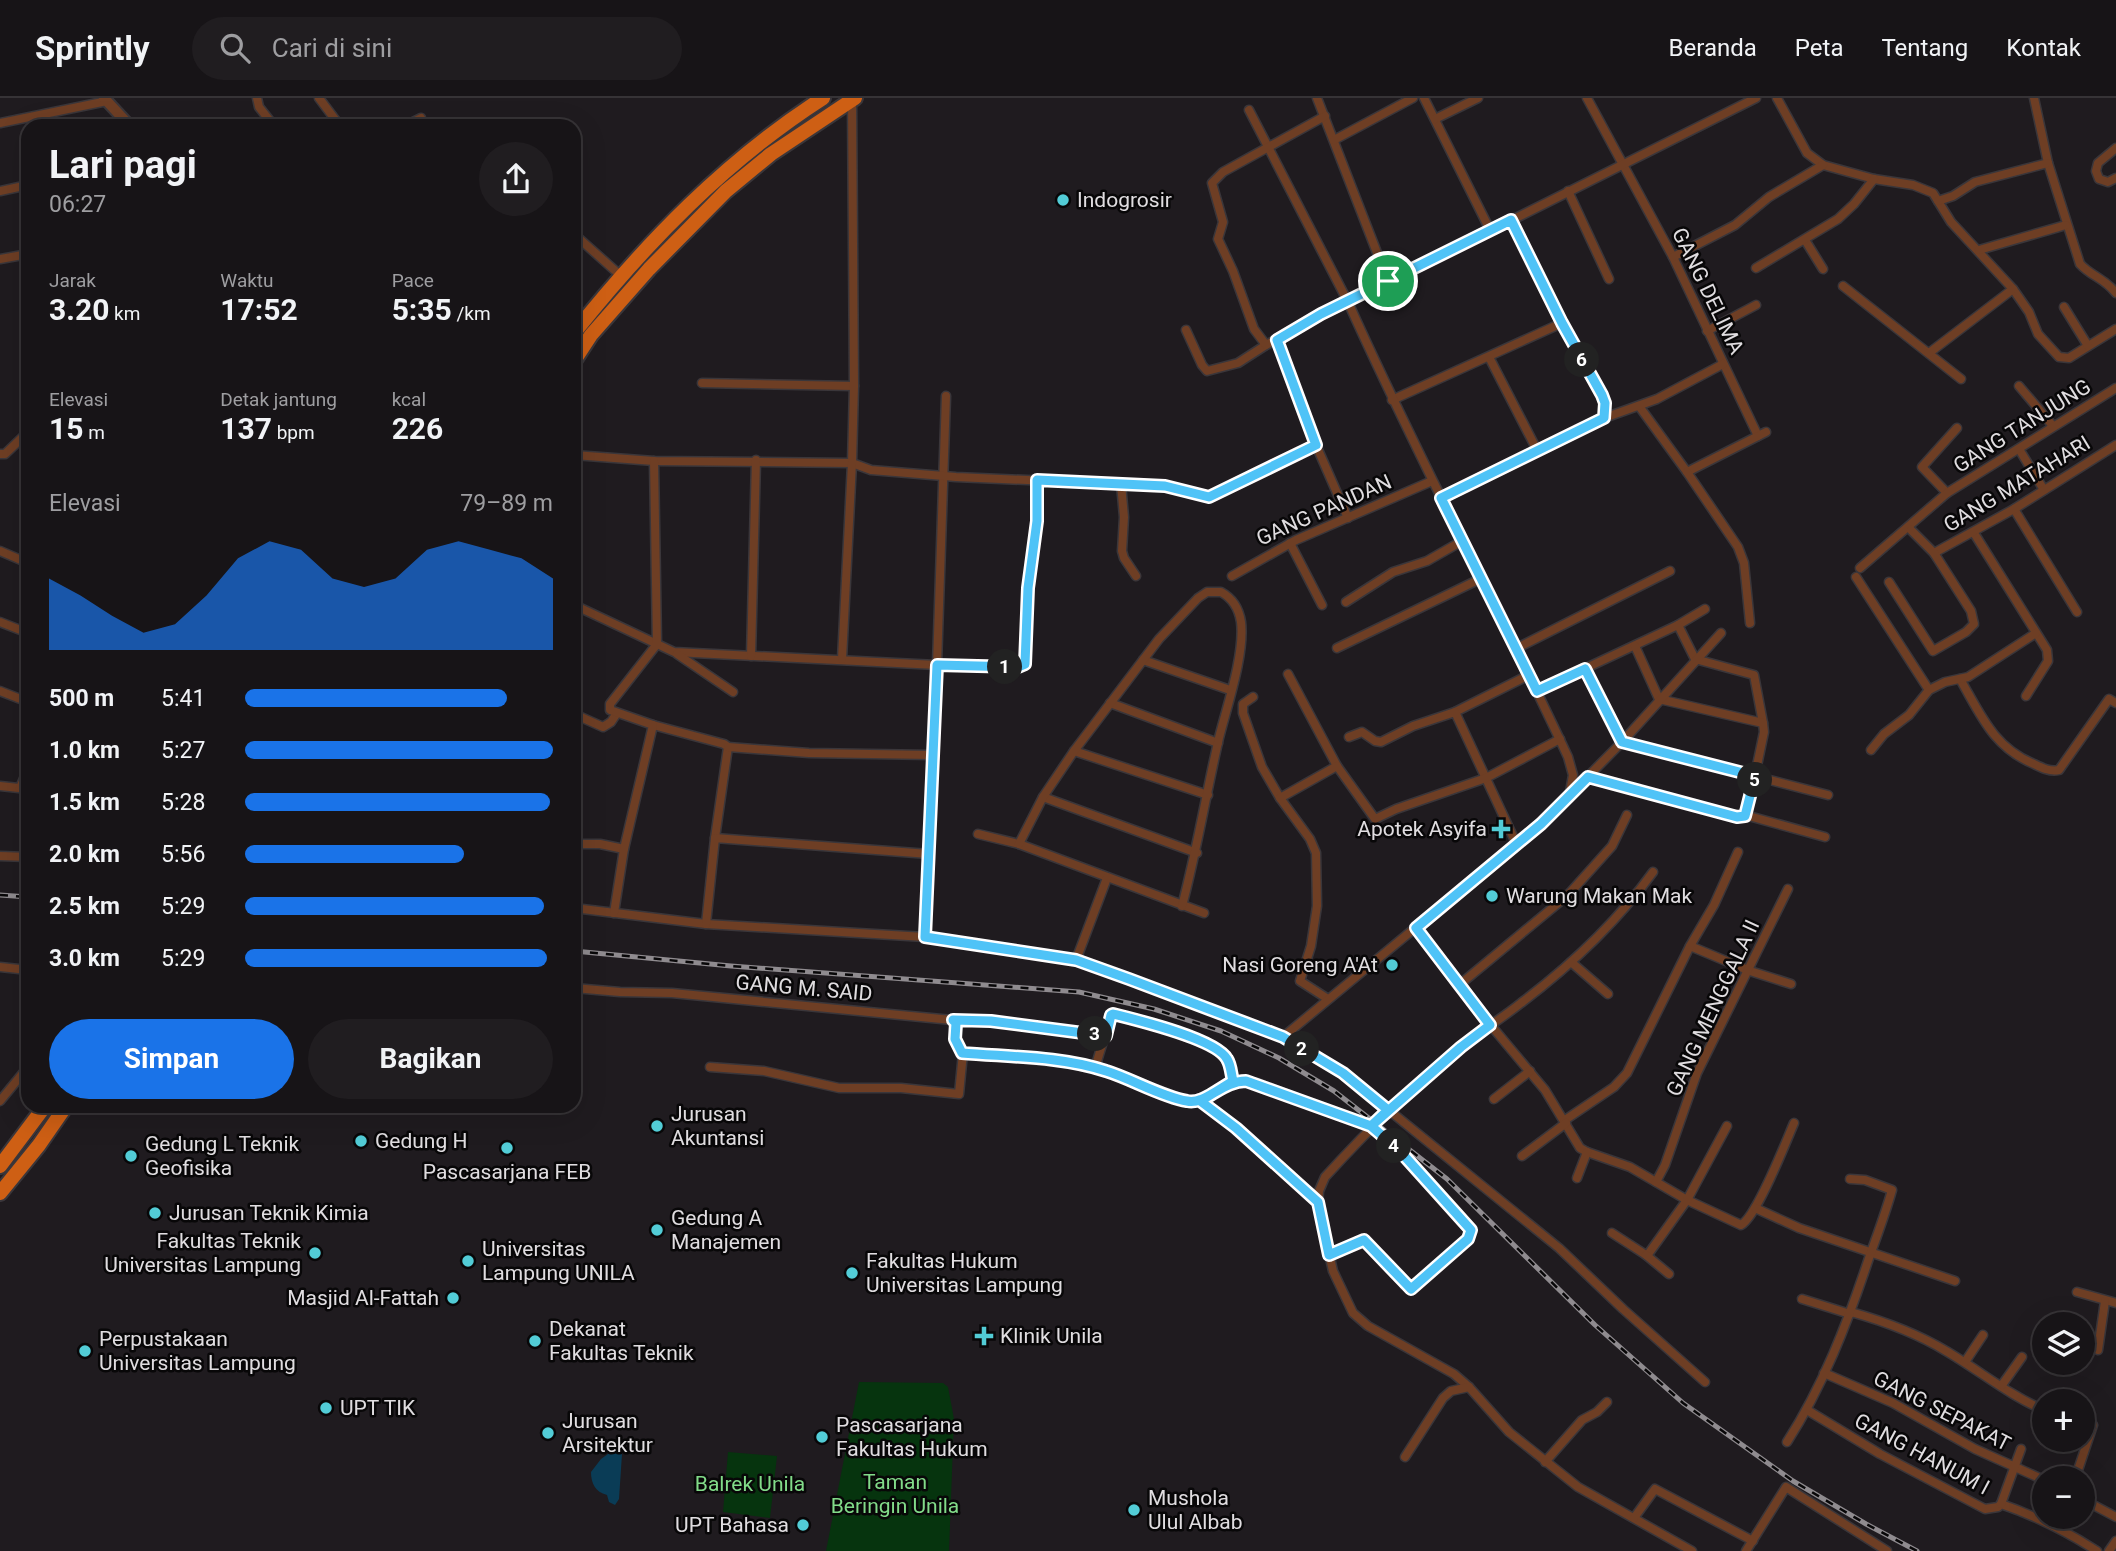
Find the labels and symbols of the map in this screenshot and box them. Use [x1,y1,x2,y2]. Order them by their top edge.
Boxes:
place label: Indogrosir [1077,188,1172,212]
marker: Indogrosir [1055,192,1071,208]
street label: GANG DELIMA [1667,224,1749,358]
pin [1358,251,1418,311]
pin: 6 [1564,342,1600,378]
street label: GANG TANJUNG [1949,374,2095,478]
street label: GANG MATAHARI [1940,431,2094,537]
street label: GANG PANDAN [1253,469,1395,551]
pin: 1 [988,650,1023,684]
pin: 5 [1738,762,1772,798]
place label: Apotek Asyifa [1357,817,1487,841]
marker: Apotek Asyifa [1493,821,1509,837]
place label: Warung Makan Mak [1506,884,1692,908]
marker: Warung Makan Mak [1484,888,1500,904]
street label: GANG MENGGALA II [1662,916,1764,1100]
place label: Nasi Goreng A'At [1222,953,1378,977]
marker: Nasi Goreng A'At [1384,957,1400,973]
street label: GANG M. SAID [735,970,873,1006]
pin: 3 [1078,1016,1112,1052]
pin: 2 [1284,1032,1320,1066]
place label: Jurusan Akuntansi [671,1102,764,1150]
marker: Jurusan Akuntansi [649,1118,665,1134]
pin: 4 [1376,1128,1412,1164]
place label: Gedung H [375,1129,467,1153]
place label: Gedung L Teknik Geofisika [145,1132,300,1180]
marker: Gedung H [353,1133,369,1149]
marker: Pascasarjana FEB [499,1140,515,1156]
marker: Gedung L Teknik Geofisika [123,1148,139,1164]
place label: Pascasarjana FEB [423,1160,591,1184]
place label: Jurusan Teknik Kimia [169,1201,369,1225]
marker: Jurusan Teknik Kimia [147,1205,163,1221]
place label: Gedung A Manajemen [671,1206,781,1254]
marker: Gedung A Manajemen [649,1222,665,1238]
place label: Fakultas Teknik Universitas Lampung [104,1229,301,1277]
place label: Universitas Lampung UNILA [482,1237,635,1285]
marker: Fakultas Teknik Universitas Lampung [307,1245,323,1261]
place label: Fakultas Hukum Universitas Lampung [866,1249,1063,1297]
marker: Universitas Lampung UNILA [460,1253,476,1269]
marker: Fakultas Hukum Universitas Lampung [844,1265,860,1281]
place label: Masjid Al-Fattah [287,1286,439,1310]
marker: Masjid Al-Fattah [445,1290,461,1306]
place label: Dekanat Fakultas Teknik [549,1317,694,1365]
place label: Klinik Unila [1000,1324,1103,1348]
marker: Klinik Unila [974,1326,994,1346]
place label: Perpustakaan Universitas Lampung [99,1327,296,1375]
marker: Dekanat Fakultas Teknik [527,1333,543,1349]
marker: Perpustakaan Universitas Lampung [77,1343,93,1359]
street label: GANG SEPAKAT [1869,1366,2015,1456]
place label: UPT TIK [340,1396,416,1420]
marker: UPT TIK [318,1400,334,1416]
street label: GANG HANUM I [1850,1408,1994,1500]
place label: Jurusan Arsitektur [562,1409,653,1457]
place label: Pascasarjana Fakultas Hukum [836,1413,988,1461]
marker: Jurusan Arsitektur [540,1425,556,1441]
marker: Pascasarjana Fakultas Hukum [814,1429,830,1445]
park label: Taman Beringin Unila [831,1470,959,1518]
park label: Balrek Unila [695,1472,805,1496]
place label: Mushola Ulul Albab [1148,1486,1242,1534]
marker: Mushola Ulul Albab [1126,1502,1142,1518]
place label: UPT Bahasa [675,1513,789,1537]
marker: UPT Bahasa [795,1517,811,1533]

